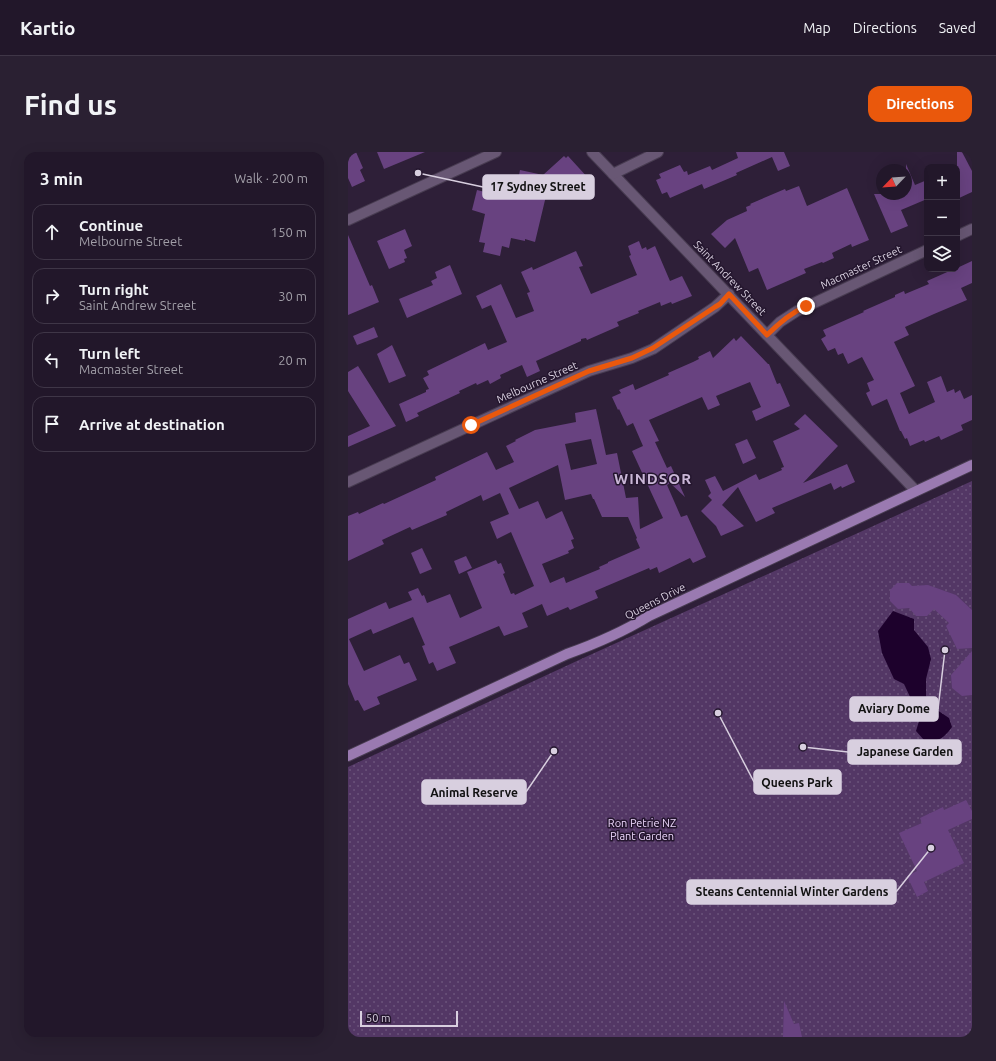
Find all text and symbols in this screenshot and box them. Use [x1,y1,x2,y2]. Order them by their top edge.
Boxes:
text: Kartio [20,17,76,39]
text: Map [803,20,831,36]
text: Directions [853,20,917,36]
text: Saved [939,20,976,36]
button: Directions [868,86,972,122]
text: Find us [24,89,117,120]
north arrow [876,164,912,200]
map controls [924,164,960,272]
button: + [924,164,960,200]
text: 3 min [40,169,83,188]
text: Walk · 200 m [234,171,308,185]
callout: 17 Sydney Street [483,175,594,199]
text: 17 Sydney Street [490,180,586,193]
button: − [924,200,960,236]
text: Continue [79,217,143,234]
icon: ahead [41,221,63,243]
text: 150 m [271,225,307,239]
text: Melbourne Street [79,234,182,248]
button: layers [924,236,960,272]
street label: Saint Andrew Street [691,238,769,318]
street label: Macmaster Street [819,243,904,291]
text: Turn right [79,281,149,298]
icon: right [41,285,63,307]
text: 30 m [278,289,307,303]
route end [797,297,815,315]
text: Saint Andrew Street [79,298,196,312]
text: Turn left [79,345,140,362]
icon: left [41,349,63,371]
text: 20 m [278,353,307,367]
street label: Melbourne Street [495,358,580,405]
text: Macmaster Street [79,362,183,376]
icon: arrive [41,413,63,435]
text: Arrive at destination [79,416,225,433]
route start [462,416,480,434]
district label: WINDSOR [614,470,692,487]
street label: Queens Drive [623,581,687,621]
callout: Aviary Dome [850,697,938,721]
text: Aviary Dome [858,702,930,715]
callout: Japanese Garden [848,740,961,764]
text: Japanese Garden [857,745,953,758]
callout: Queens Park [754,770,841,794]
text: Queens Park [761,776,833,789]
callout: Animal Reserve [422,780,526,804]
text: Animal Reserve [430,786,518,799]
park label: Ron Petrie NZ Plant Garden [608,817,676,842]
callout: Steans Centennial Winter Gardens [687,880,896,904]
text: Steans Centennial Winter Gardens [696,885,889,898]
scale bar [360,1009,458,1028]
text: 50 m [366,1012,390,1024]

